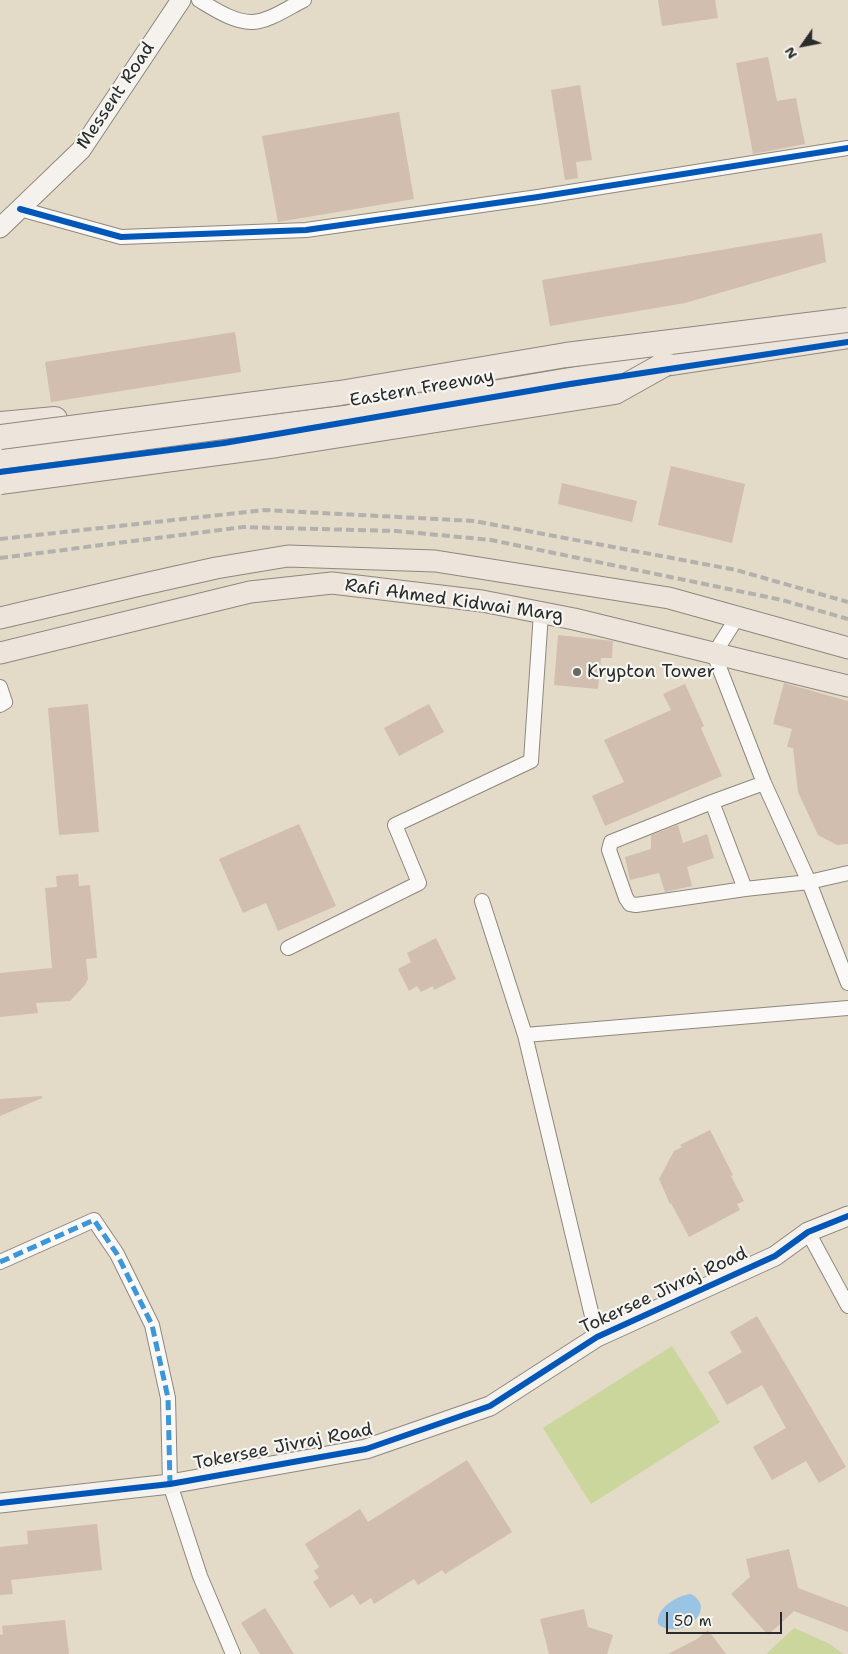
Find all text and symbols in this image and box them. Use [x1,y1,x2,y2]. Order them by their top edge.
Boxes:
north arrow [778,20,828,70]
street label: Messent Road [72,38,160,154]
text: N [780,44,801,63]
street label: Eastern Freeway [348,366,496,412]
street label: Rafi Ahmed Kidwai Marg [343,575,565,627]
place label: Krypton Tower [587,661,715,683]
marker: Krypton Tower [571,666,583,678]
street label: Tokersee Jivraj Road [577,1243,751,1339]
street label: Tokersee Jivraj Road [192,1419,374,1475]
scale bar [668,1602,784,1634]
text: 50 m [674,1611,712,1631]

